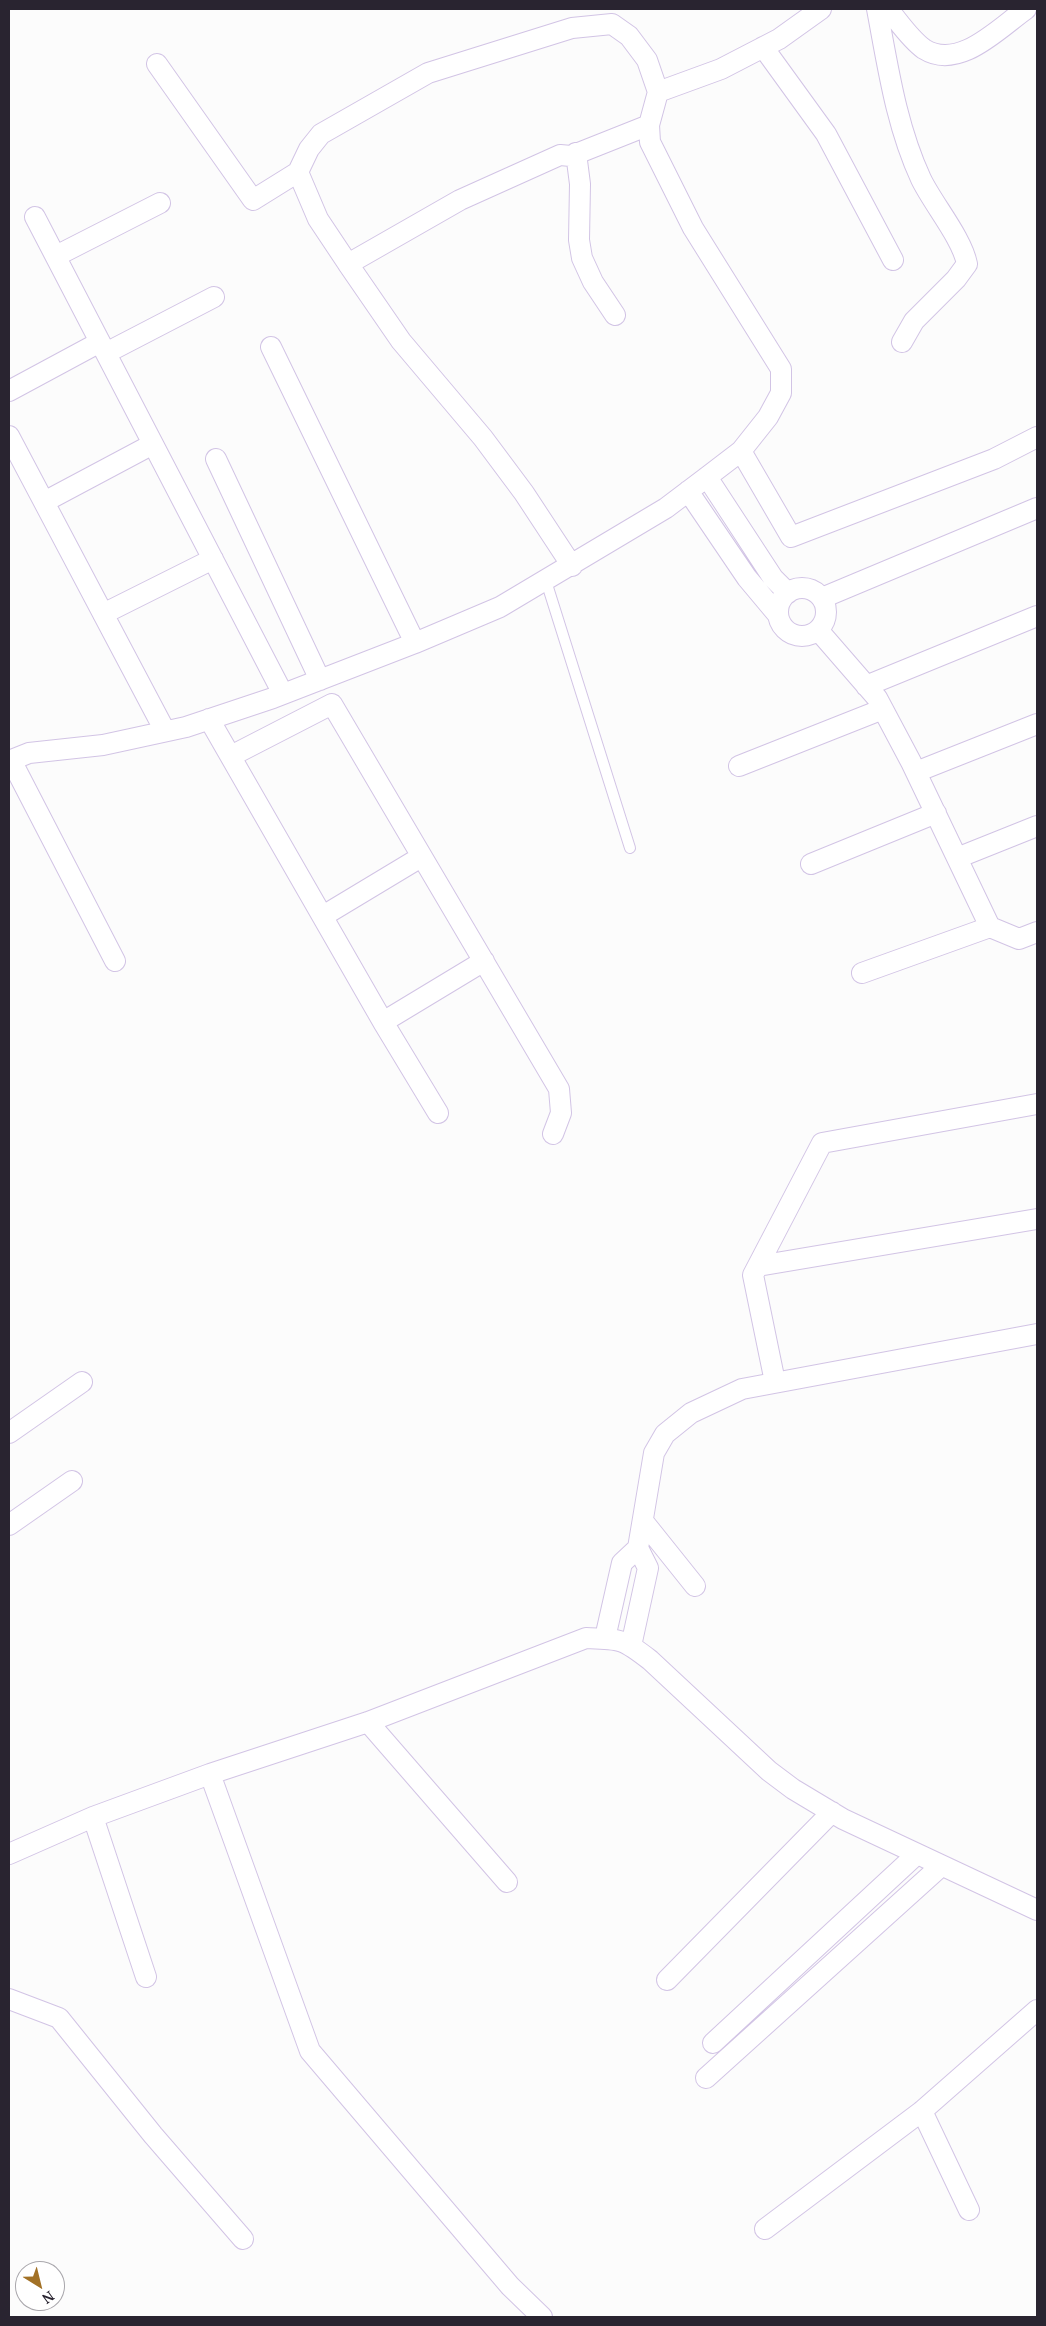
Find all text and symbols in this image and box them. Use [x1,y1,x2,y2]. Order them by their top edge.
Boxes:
north arrow [15,2261,65,2311]
text: N [39,2287,58,2309]

